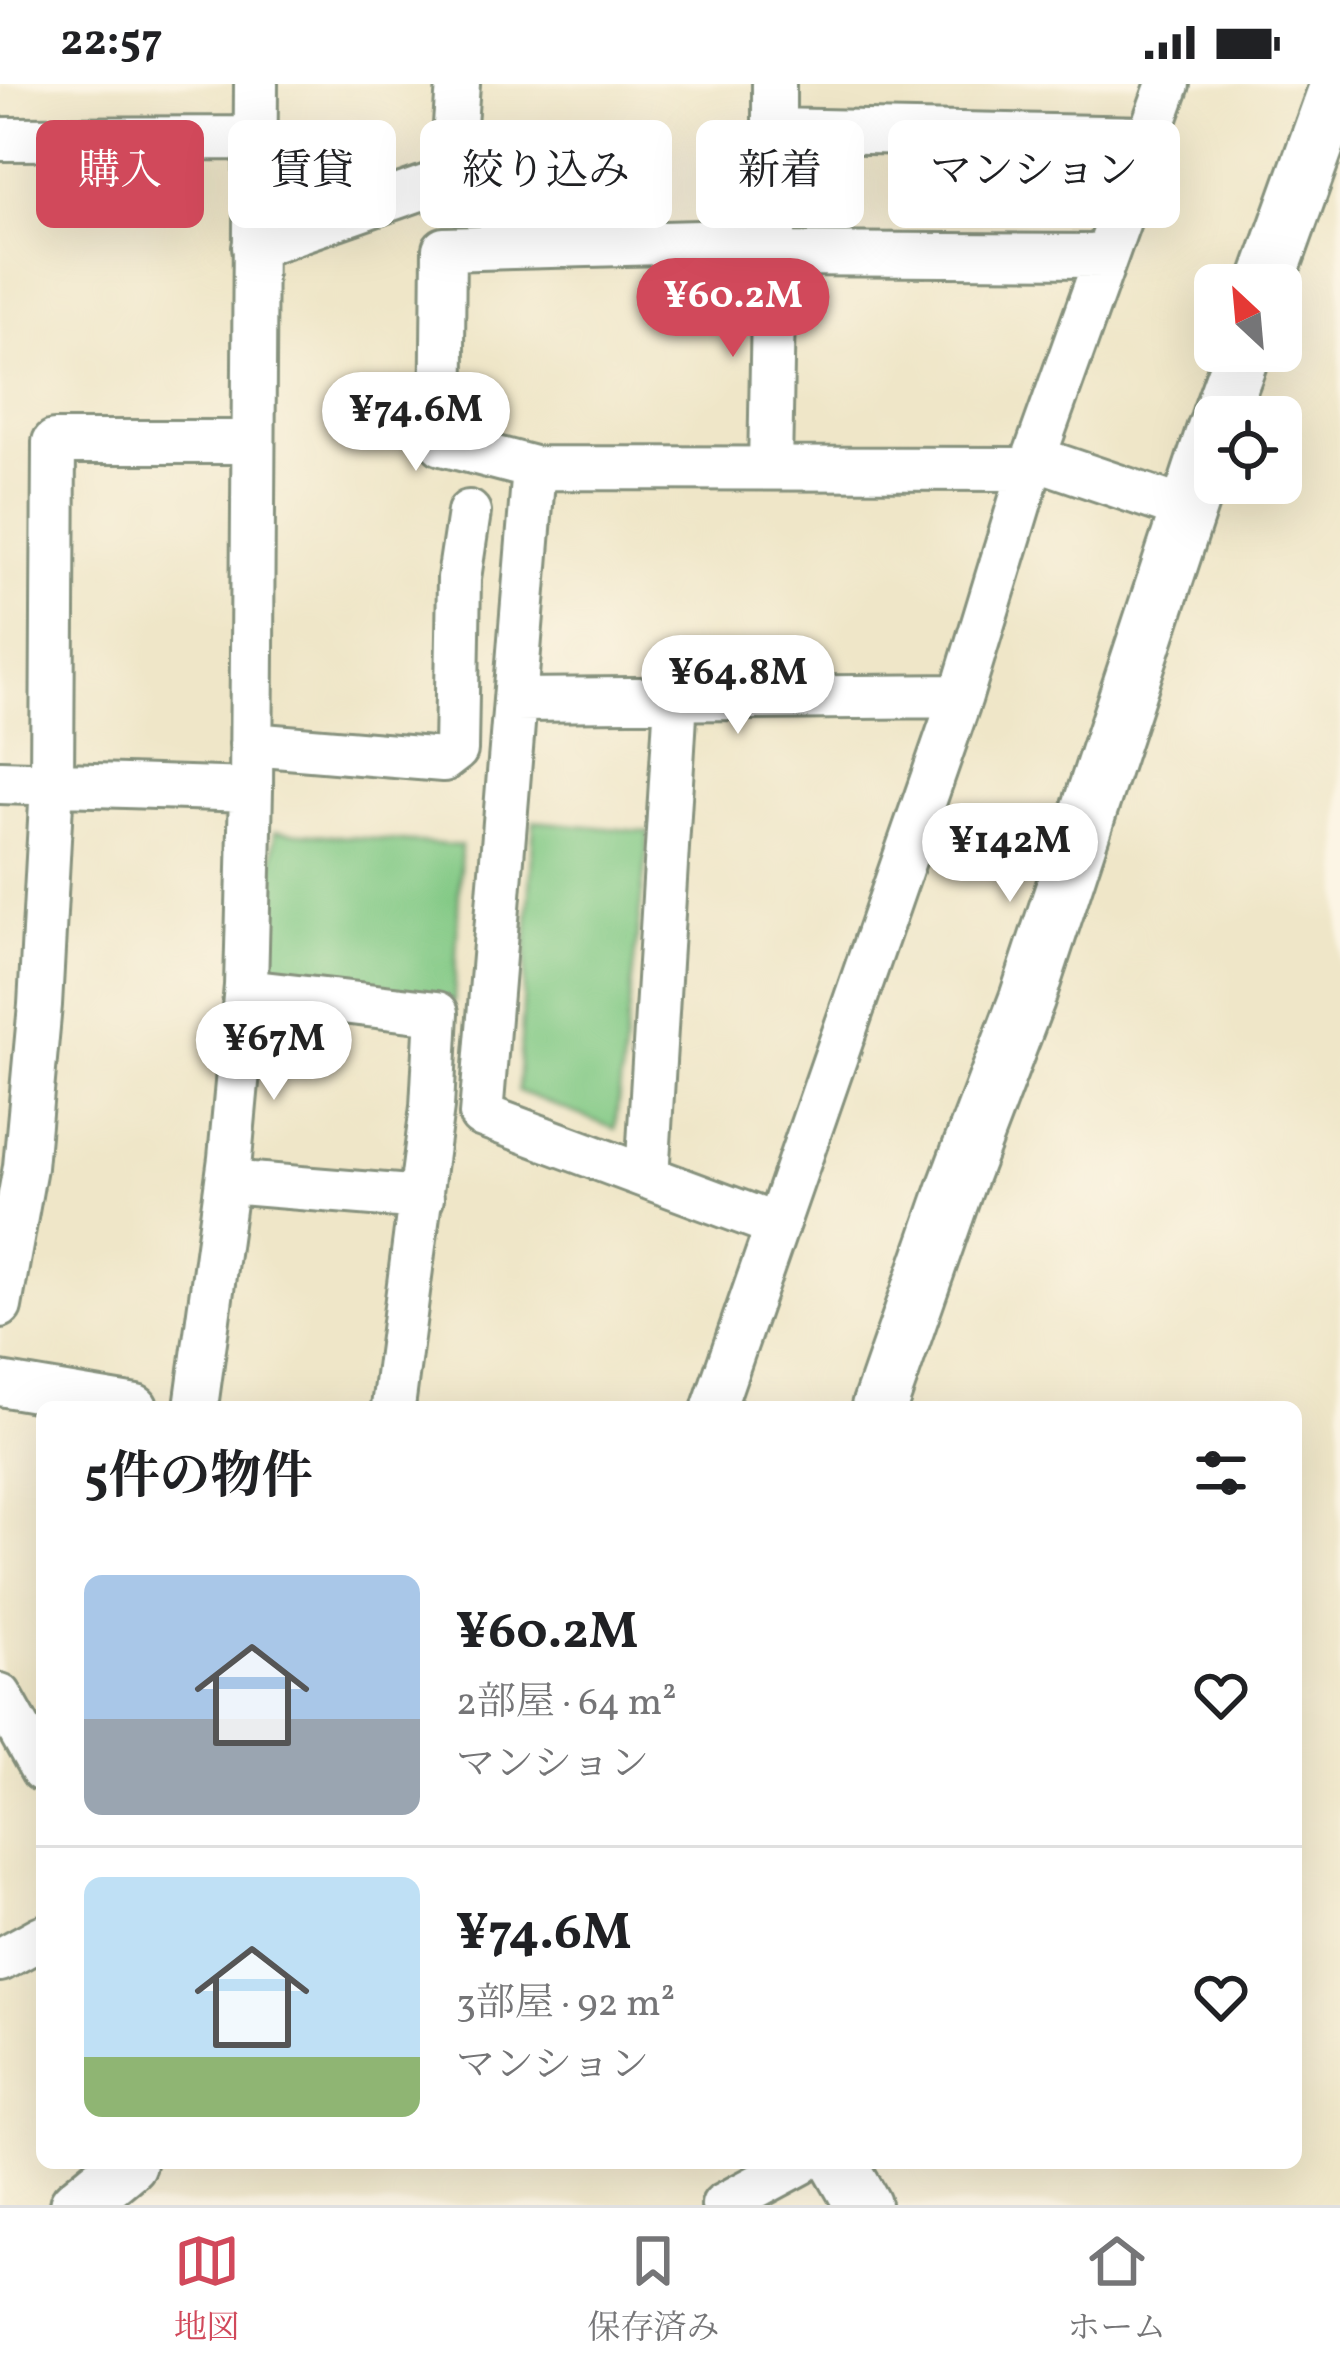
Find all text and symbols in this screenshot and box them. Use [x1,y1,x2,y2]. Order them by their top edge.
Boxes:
text: 22:57 [60,11,163,74]
chip: 購入 [36,120,204,228]
chip: 賃貸 [228,120,396,228]
chip: 絞り込み [420,120,672,228]
chip: 新着 [696,120,864,228]
chip: マンション [888,120,1180,228]
pin: ¥60.2M [635,258,831,360]
north arrow [1194,264,1302,372]
map controls [1194,264,1302,504]
text: ¥60.2M [663,270,803,324]
pin: ¥74.6M [318,372,514,474]
text: ¥74.6M [349,384,483,438]
button: locate [1194,396,1302,504]
pin: ¥64.8M [640,635,836,737]
text: ¥64.8M [668,647,808,701]
pin: ¥142M [926,803,1094,905]
text: ¥142M [949,815,1071,869]
pin: ¥67M [203,1001,345,1103]
text: ¥67M [223,1013,325,1067]
icon: filters [1188,1440,1254,1506]
text: 5件の物件 [84,1443,313,1514]
text: ¥60.2M [456,1598,638,1669]
icon: home [180,1623,324,1767]
icon: heart [1188,1662,1254,1728]
text: 2部屋 · 64 m² [456,1677,677,1731]
text: マンション [456,1739,649,1793]
text: ¥74.6M [456,1899,631,1970]
icon: home [180,1925,324,2069]
icon: heart [1188,1964,1254,2030]
text: 3部屋 · 92 m² [456,1978,675,2032]
text: マンション [456,2040,649,2094]
tab: 地図 [174,2228,240,2353]
tab: 保存済み [587,2228,719,2353]
tab: ホーム [1067,2228,1166,2353]

